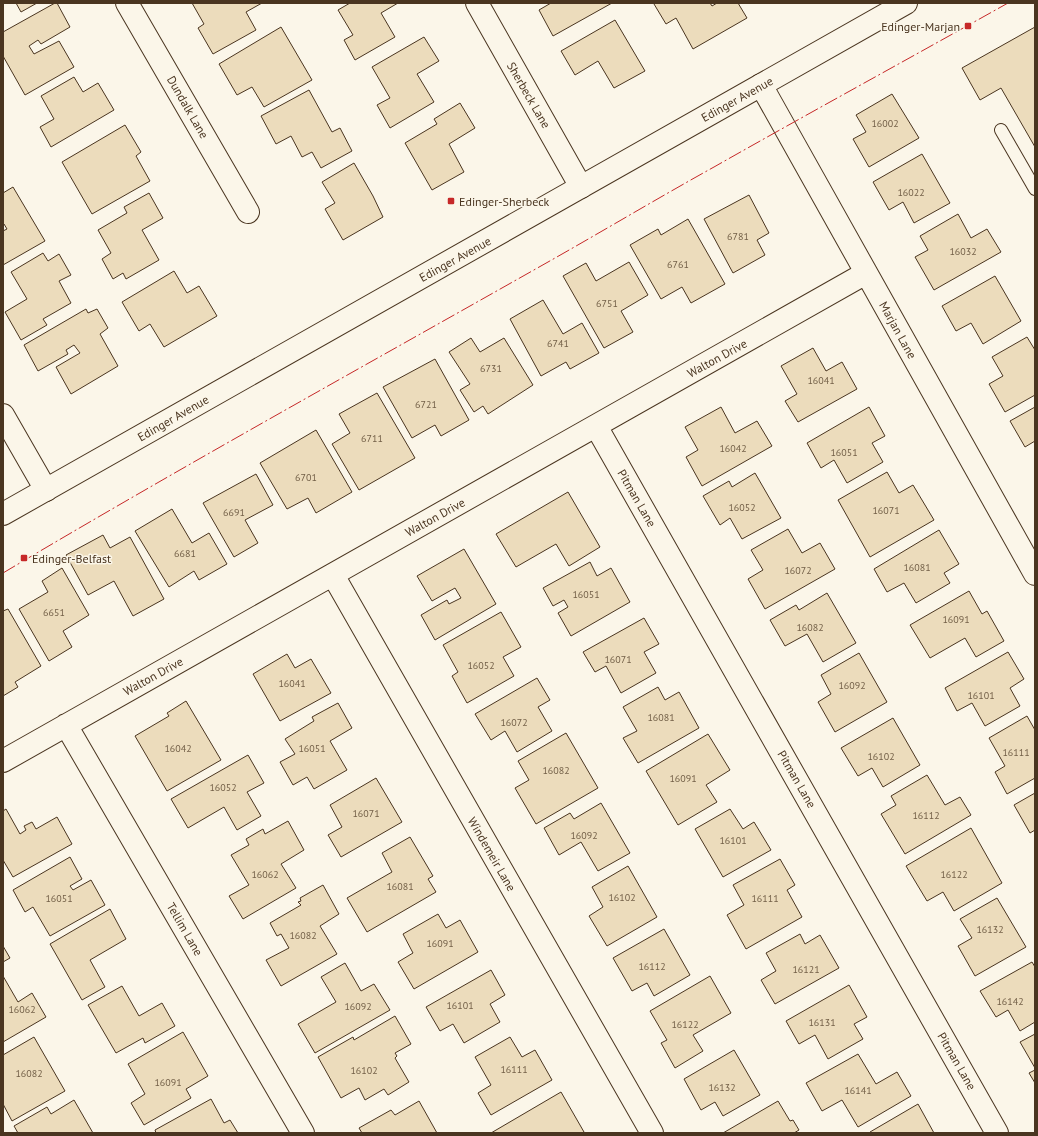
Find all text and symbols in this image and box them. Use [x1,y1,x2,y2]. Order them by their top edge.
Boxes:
place label: Edinger-Marjan [881,19,960,34]
marker: Edinger-Marjan [963,21,973,31]
street label: Sherbeck Lane [504,59,554,131]
street label: Dundalk Lane [164,73,212,141]
street label: Edinger Avenue [699,73,775,125]
house number: 16002 [871,117,899,130]
house number: 16022 [897,186,925,199]
place label: Edinger-Sherbeck [459,194,550,209]
marker: Edinger-Sherbeck [446,196,456,206]
house number: 6781 [727,230,749,243]
street label: Edinger Avenue [417,233,493,285]
house number: 16032 [949,245,977,258]
house number: 6761 [667,258,689,271]
house number: 6751 [596,297,618,310]
street label: Marjan Lane [876,299,920,361]
street label: Walton Drive [685,335,749,381]
house number: 6741 [547,337,569,350]
house number: 6731 [480,362,502,375]
house number: 16041 [807,374,835,387]
street label: Edinger Avenue [135,392,211,444]
house number: 6721 [415,398,437,411]
house number: 6711 [361,432,383,445]
house number: 16042 [719,442,747,455]
house number: 16051 [830,446,858,459]
street label: Pitman Lane [614,467,660,529]
house number: 6701 [295,471,317,484]
street label: Walton Drive [403,494,467,540]
house number: 16052 [728,501,756,514]
house number: 16071 [872,504,900,517]
house number: 6691 [223,506,245,519]
house number: 6681 [174,547,196,560]
place label: Edinger-Belfast [32,551,111,566]
marker: Edinger-Belfast [19,553,29,563]
house number: 16081 [903,561,931,574]
house number: 16072 [784,564,812,577]
house number: 16051 [572,588,600,601]
house number: 6651 [43,606,65,619]
house number: 16091 [942,613,970,626]
house number: 16082 [796,621,824,634]
street label: Walton Drive [121,653,185,699]
house number: 16071 [604,653,632,666]
house number: 16052 [467,659,495,672]
house number: 16041 [278,677,306,690]
house number: 16092 [838,679,866,692]
house number: 16101 [967,689,995,702]
house number: 16081 [647,711,675,724]
house number: 16072 [500,716,528,729]
house number: 16042 [164,742,192,755]
house number: 16051 [298,742,326,755]
house number: 16111 [1002,746,1030,759]
street label: Pitman Lane [774,748,820,810]
house number: 16102 [867,750,895,763]
house number: 16082 [542,764,570,777]
house number: 16091 [669,772,697,785]
house number: 16052 [209,781,237,794]
house number: 16071 [352,807,380,820]
house number: 16112 [912,809,940,822]
street label: Windemeir Lane [465,814,519,894]
house number: 16092 [570,829,598,842]
house number: 16101 [719,834,747,847]
house number: 16062 [251,868,279,881]
house number: 16122 [940,868,968,881]
house number: 16081 [386,880,414,893]
house number: 16102 [608,891,636,904]
house number: 16051 [45,892,73,905]
house number: 16111 [751,892,779,905]
street label: Tellim Lane [164,900,206,958]
house number: 16132 [976,923,1004,936]
house number: 16082 [289,929,317,942]
house number: 16091 [426,937,454,950]
house number: 16112 [638,960,666,973]
house number: 16121 [792,963,820,976]
house number: 16142 [996,995,1024,1008]
house number: 16101 [446,999,474,1012]
house number: 16092 [344,1000,372,1013]
house number: 16062 [8,1003,36,1016]
house number: 16131 [808,1016,836,1029]
house number: 16122 [671,1018,699,1031]
street label: Pitman Lane [934,1030,980,1092]
house number: 16111 [500,1063,528,1076]
house number: 16102 [350,1064,378,1077]
house number: 16082 [15,1067,43,1080]
house number: 16091 [154,1076,182,1089]
house number: 16132 [708,1081,736,1094]
house number: 16141 [844,1084,872,1097]

